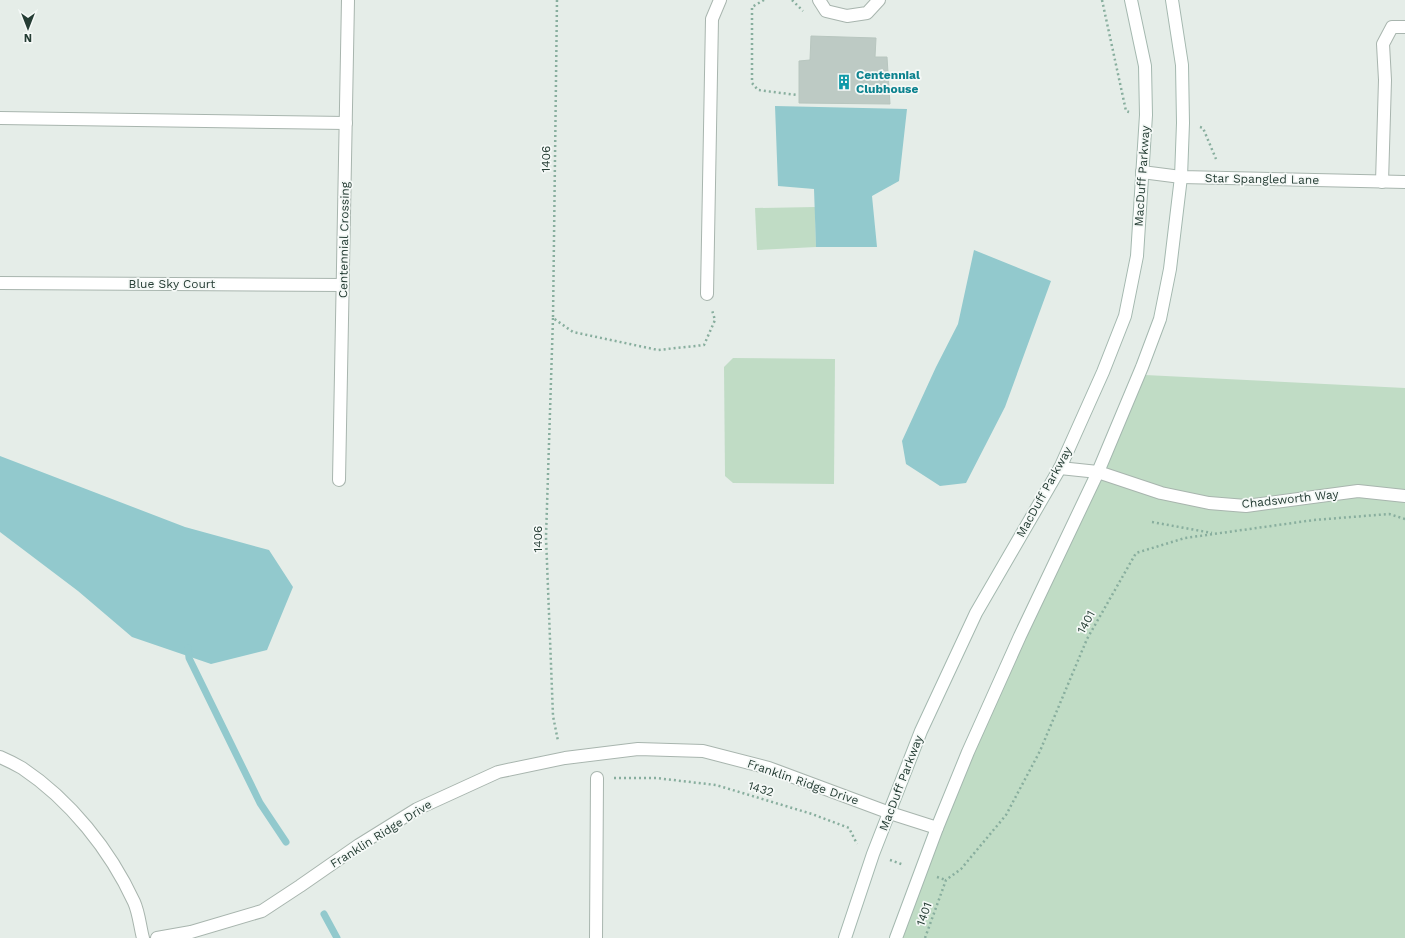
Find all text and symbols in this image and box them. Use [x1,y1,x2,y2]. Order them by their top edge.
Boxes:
north arrow [8,8,48,48]
text: N [24,31,32,44]
place label: Centennial Clubhouse [856,68,920,96]
building icon: Centennial Clubhouse [835,73,853,91]
street label: MacDuff Parkway [1131,124,1153,227]
street label: 1406 [539,145,553,173]
street label: Star Spangled Lane [1205,171,1319,187]
street label: Centennial Crossing [336,181,352,298]
street label: Blue Sky Court [129,277,215,291]
street label: MacDuff Parkway [1013,444,1075,540]
street label: Chadsworth Way [1241,487,1340,511]
street label: 1406 [531,526,545,552]
street label: 1401 [1074,608,1098,636]
street label: MacDuff Parkway [876,733,926,833]
street label: Franklin Ridge Drive [745,756,861,808]
street label: 1432 [747,779,775,799]
street label: Franklin Ridge Drive [328,797,434,871]
street label: 1401 [913,900,935,928]

